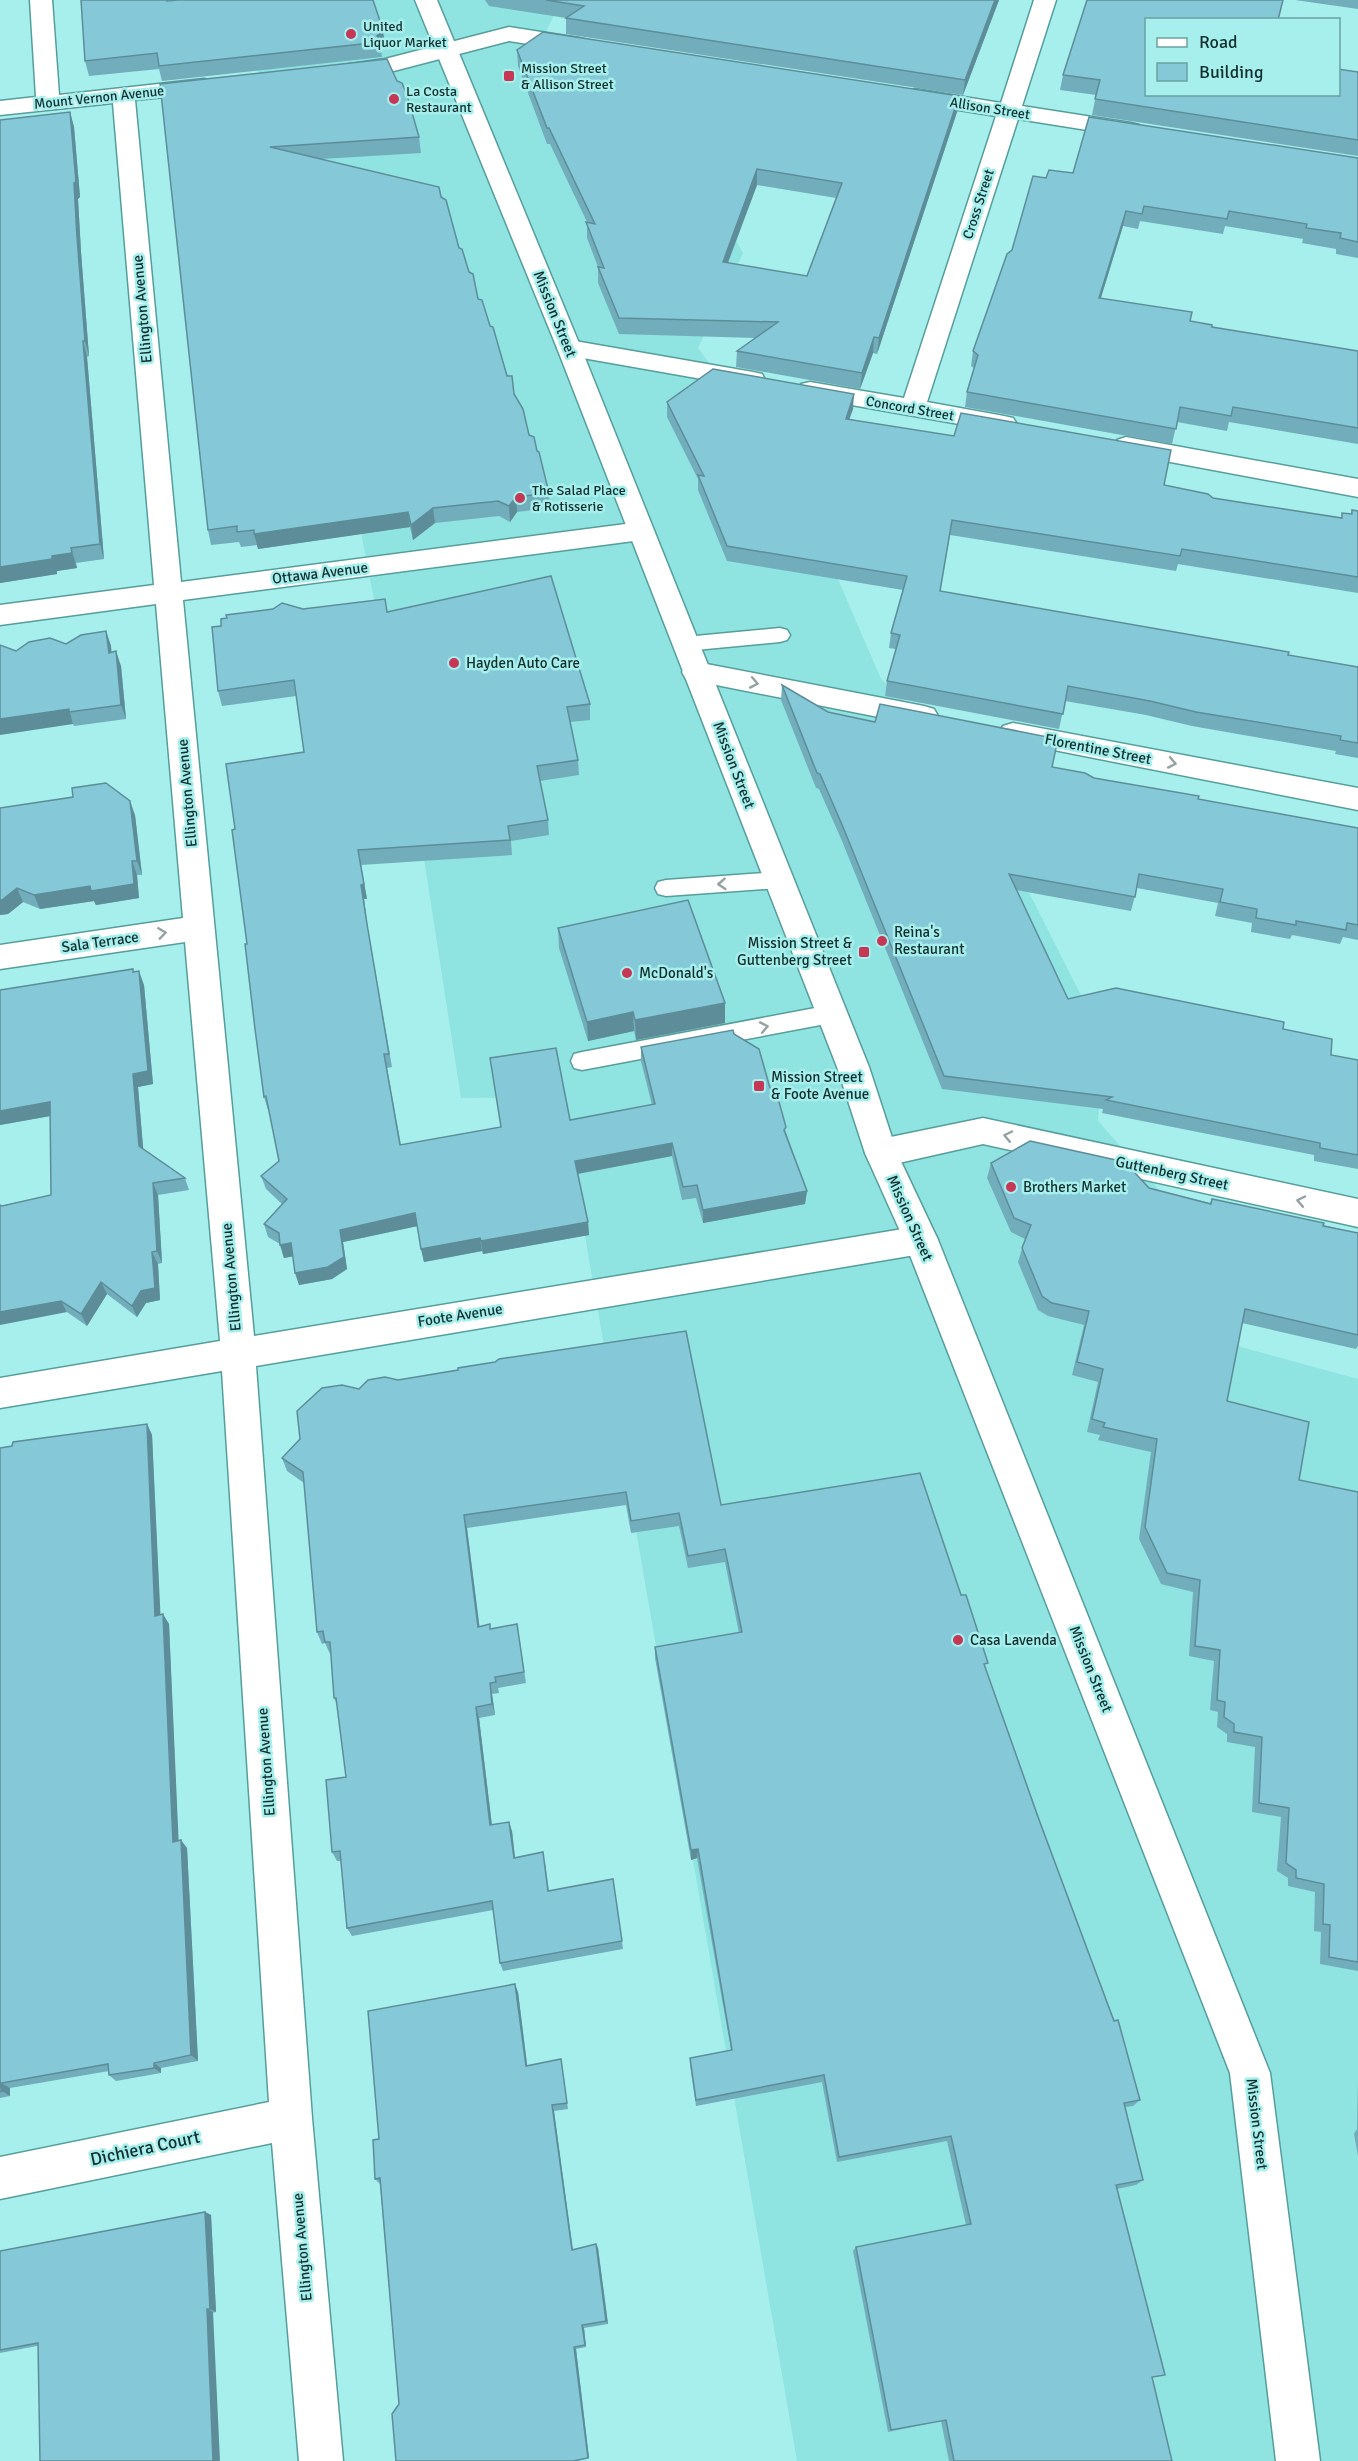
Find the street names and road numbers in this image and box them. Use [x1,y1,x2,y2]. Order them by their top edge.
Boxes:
street label: Mount Vernon Avenue [33,82,165,113]
street label: Allison Street [949,94,1031,123]
street label: Cross Street [959,167,998,241]
street label: Ellington Avenue [128,254,156,364]
street label: Mission Street [529,268,581,360]
street label: Concord Street [865,392,955,425]
street label: Ottawa Avenue [271,558,369,588]
street label: Mission Street [709,719,759,811]
street label: Florentine Street [1043,730,1153,768]
street label: Ellington Avenue [173,738,201,848]
street label: Sala Terrace [60,928,140,956]
street label: Guttenberg Street [1114,1152,1230,1194]
street label: Mission Street [883,1172,937,1264]
street label: Ellington Avenue [217,1222,245,1332]
street label: Foote Avenue [416,1299,504,1331]
street label: Mission Street [1065,1623,1117,1715]
street label: Ellington Avenue [253,1707,279,1817]
street label: Mission Street [1242,2077,1272,2171]
street label: Dichiera Court [88,2126,202,2170]
street label: Ellington Avenue [288,2192,316,2302]

